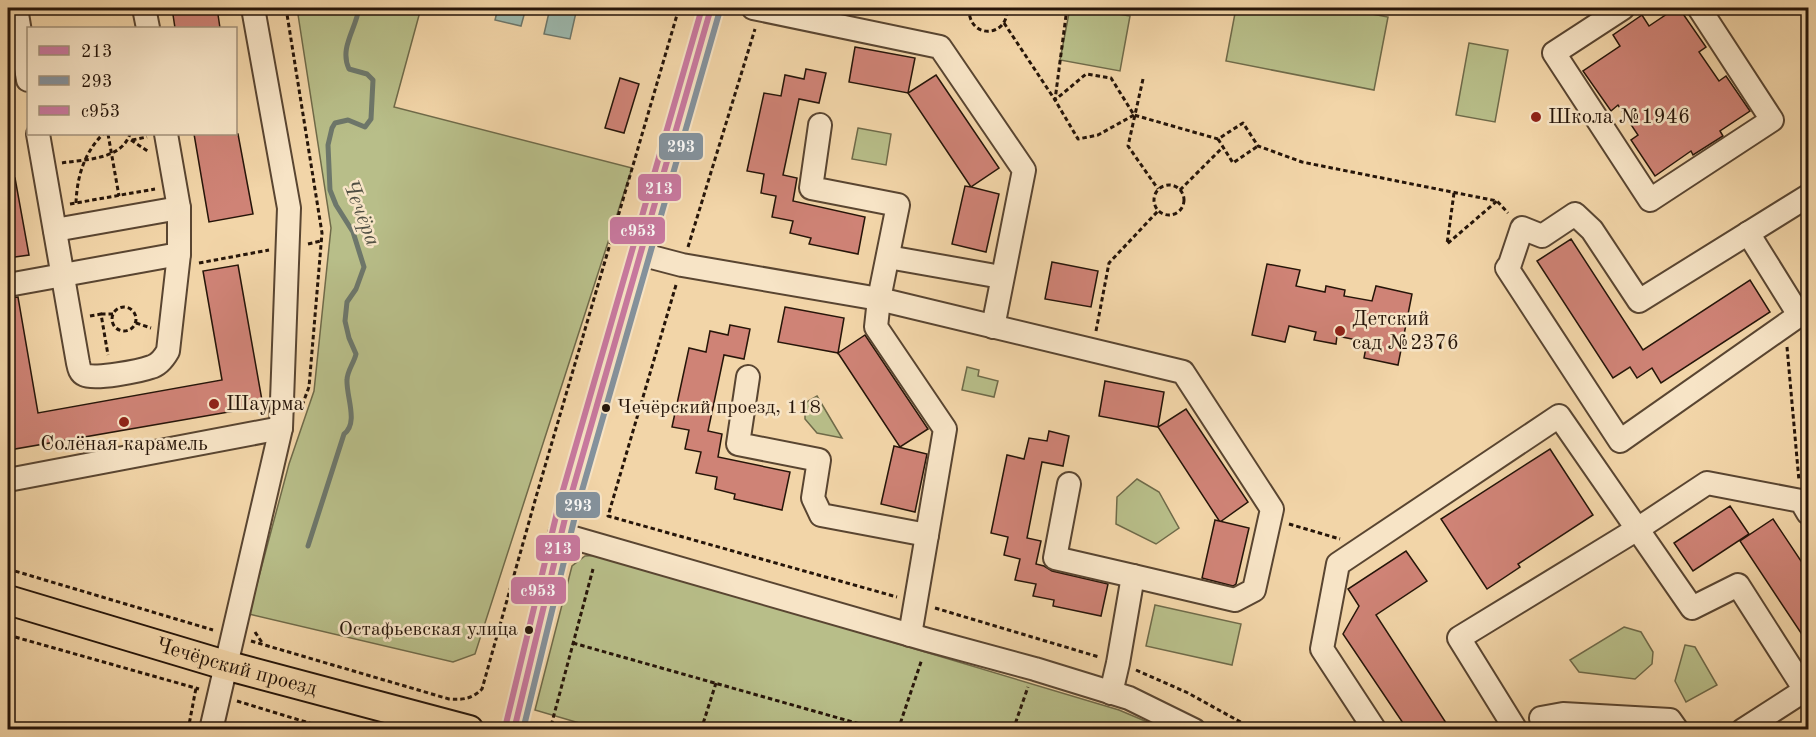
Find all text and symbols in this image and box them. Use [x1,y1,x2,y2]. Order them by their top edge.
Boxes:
legend [27,27,237,135]
text: 213 [81,43,112,61]
text: 293 [81,73,112,91]
text: с953 [81,103,120,121]
place label: Школа №1946 [1548,107,1690,128]
marker: Школа №1946 [1529,110,1543,124]
line badge: 293 [658,132,704,161]
text: 293 [667,140,695,156]
line badge: 213 [637,173,682,202]
water label: Чечёра [338,177,384,250]
text: 213 [645,182,673,198]
line badge: с953 [609,216,666,245]
text: с953 [620,224,656,240]
place label: Детский сад №2376 [1352,309,1459,354]
marker: Детский сад №2376 [1333,324,1347,338]
place label: Шаурма [226,394,304,415]
marker: Шаурма [207,397,221,411]
place label: Чечёрский проезд, 118 [617,398,821,418]
marker: Чечёрский проезд, 118 [600,402,612,414]
marker: Солёная карамель [117,415,131,429]
place label: Солёная карамель [40,434,208,455]
line badge: 293 [555,491,601,519]
text: 293 [564,499,592,515]
line badge: 213 [535,534,581,562]
text: 213 [544,542,572,558]
line badge: с953 [510,576,567,605]
text: с953 [520,584,556,600]
place label: Остафьевская улица [339,620,518,640]
marker: Остафьевская улица [523,624,535,636]
street label: Чечёрский проезд [153,634,320,700]

